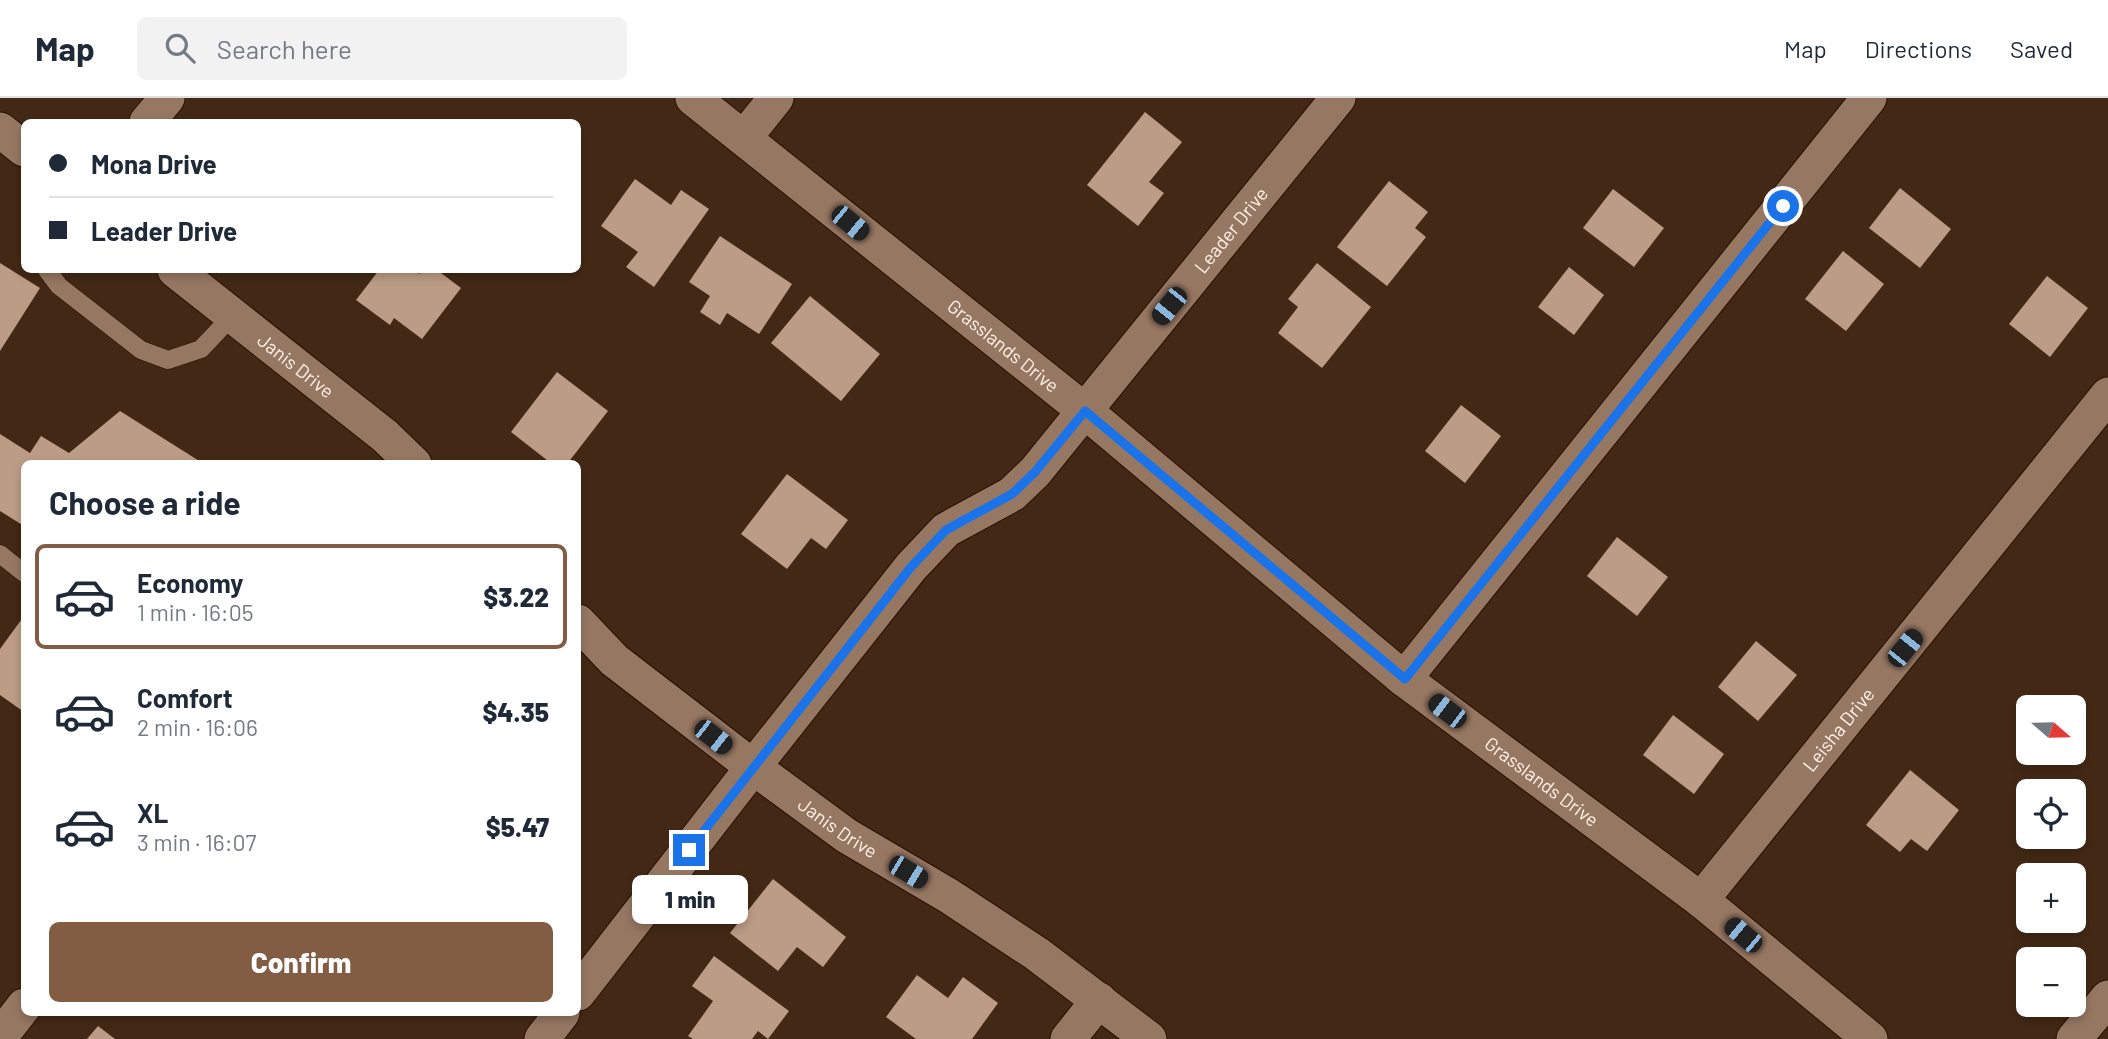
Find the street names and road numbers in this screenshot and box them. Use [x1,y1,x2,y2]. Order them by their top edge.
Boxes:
street label: Leader Drive [1189,182,1272,277]
street label: Grasslands Drive [943,294,1064,397]
street label: Janis Drive [253,328,339,402]
street label: Leisha Drive [1797,683,1879,776]
street label: Grasslands Drive [1481,731,1604,831]
street label: Janis Drive [794,792,882,862]

